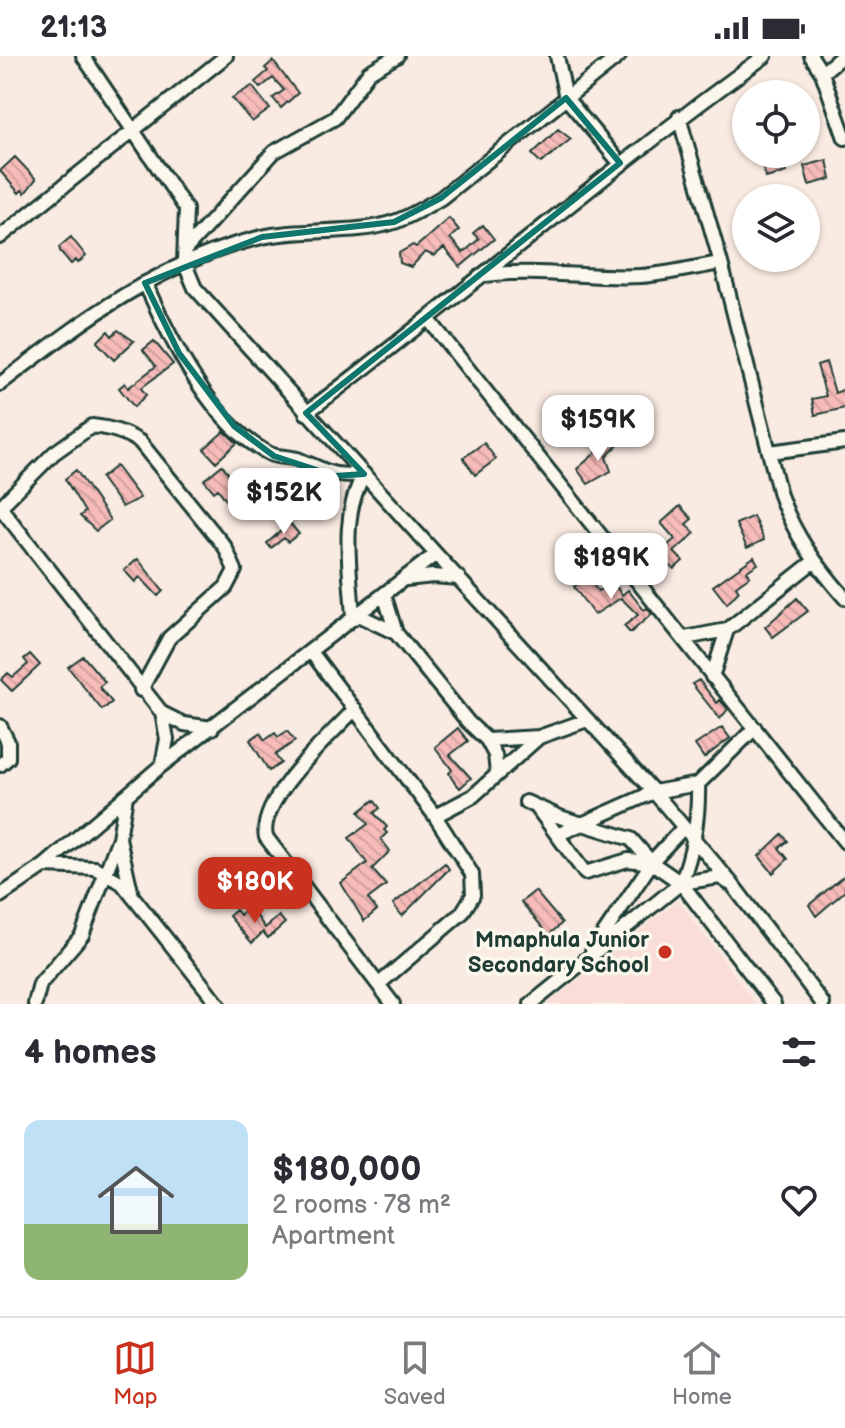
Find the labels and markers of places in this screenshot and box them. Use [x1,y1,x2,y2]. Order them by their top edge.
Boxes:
pin: $159K [542,395,654,463]
pin: $152K [228,468,340,536]
pin: $189K [555,533,667,601]
pin: $180K [199,857,311,925]
place label: Mmaphula Junior Secondary School [468,927,649,979]
marker: Mmaphula Junior Secondary School [656,943,674,961]

